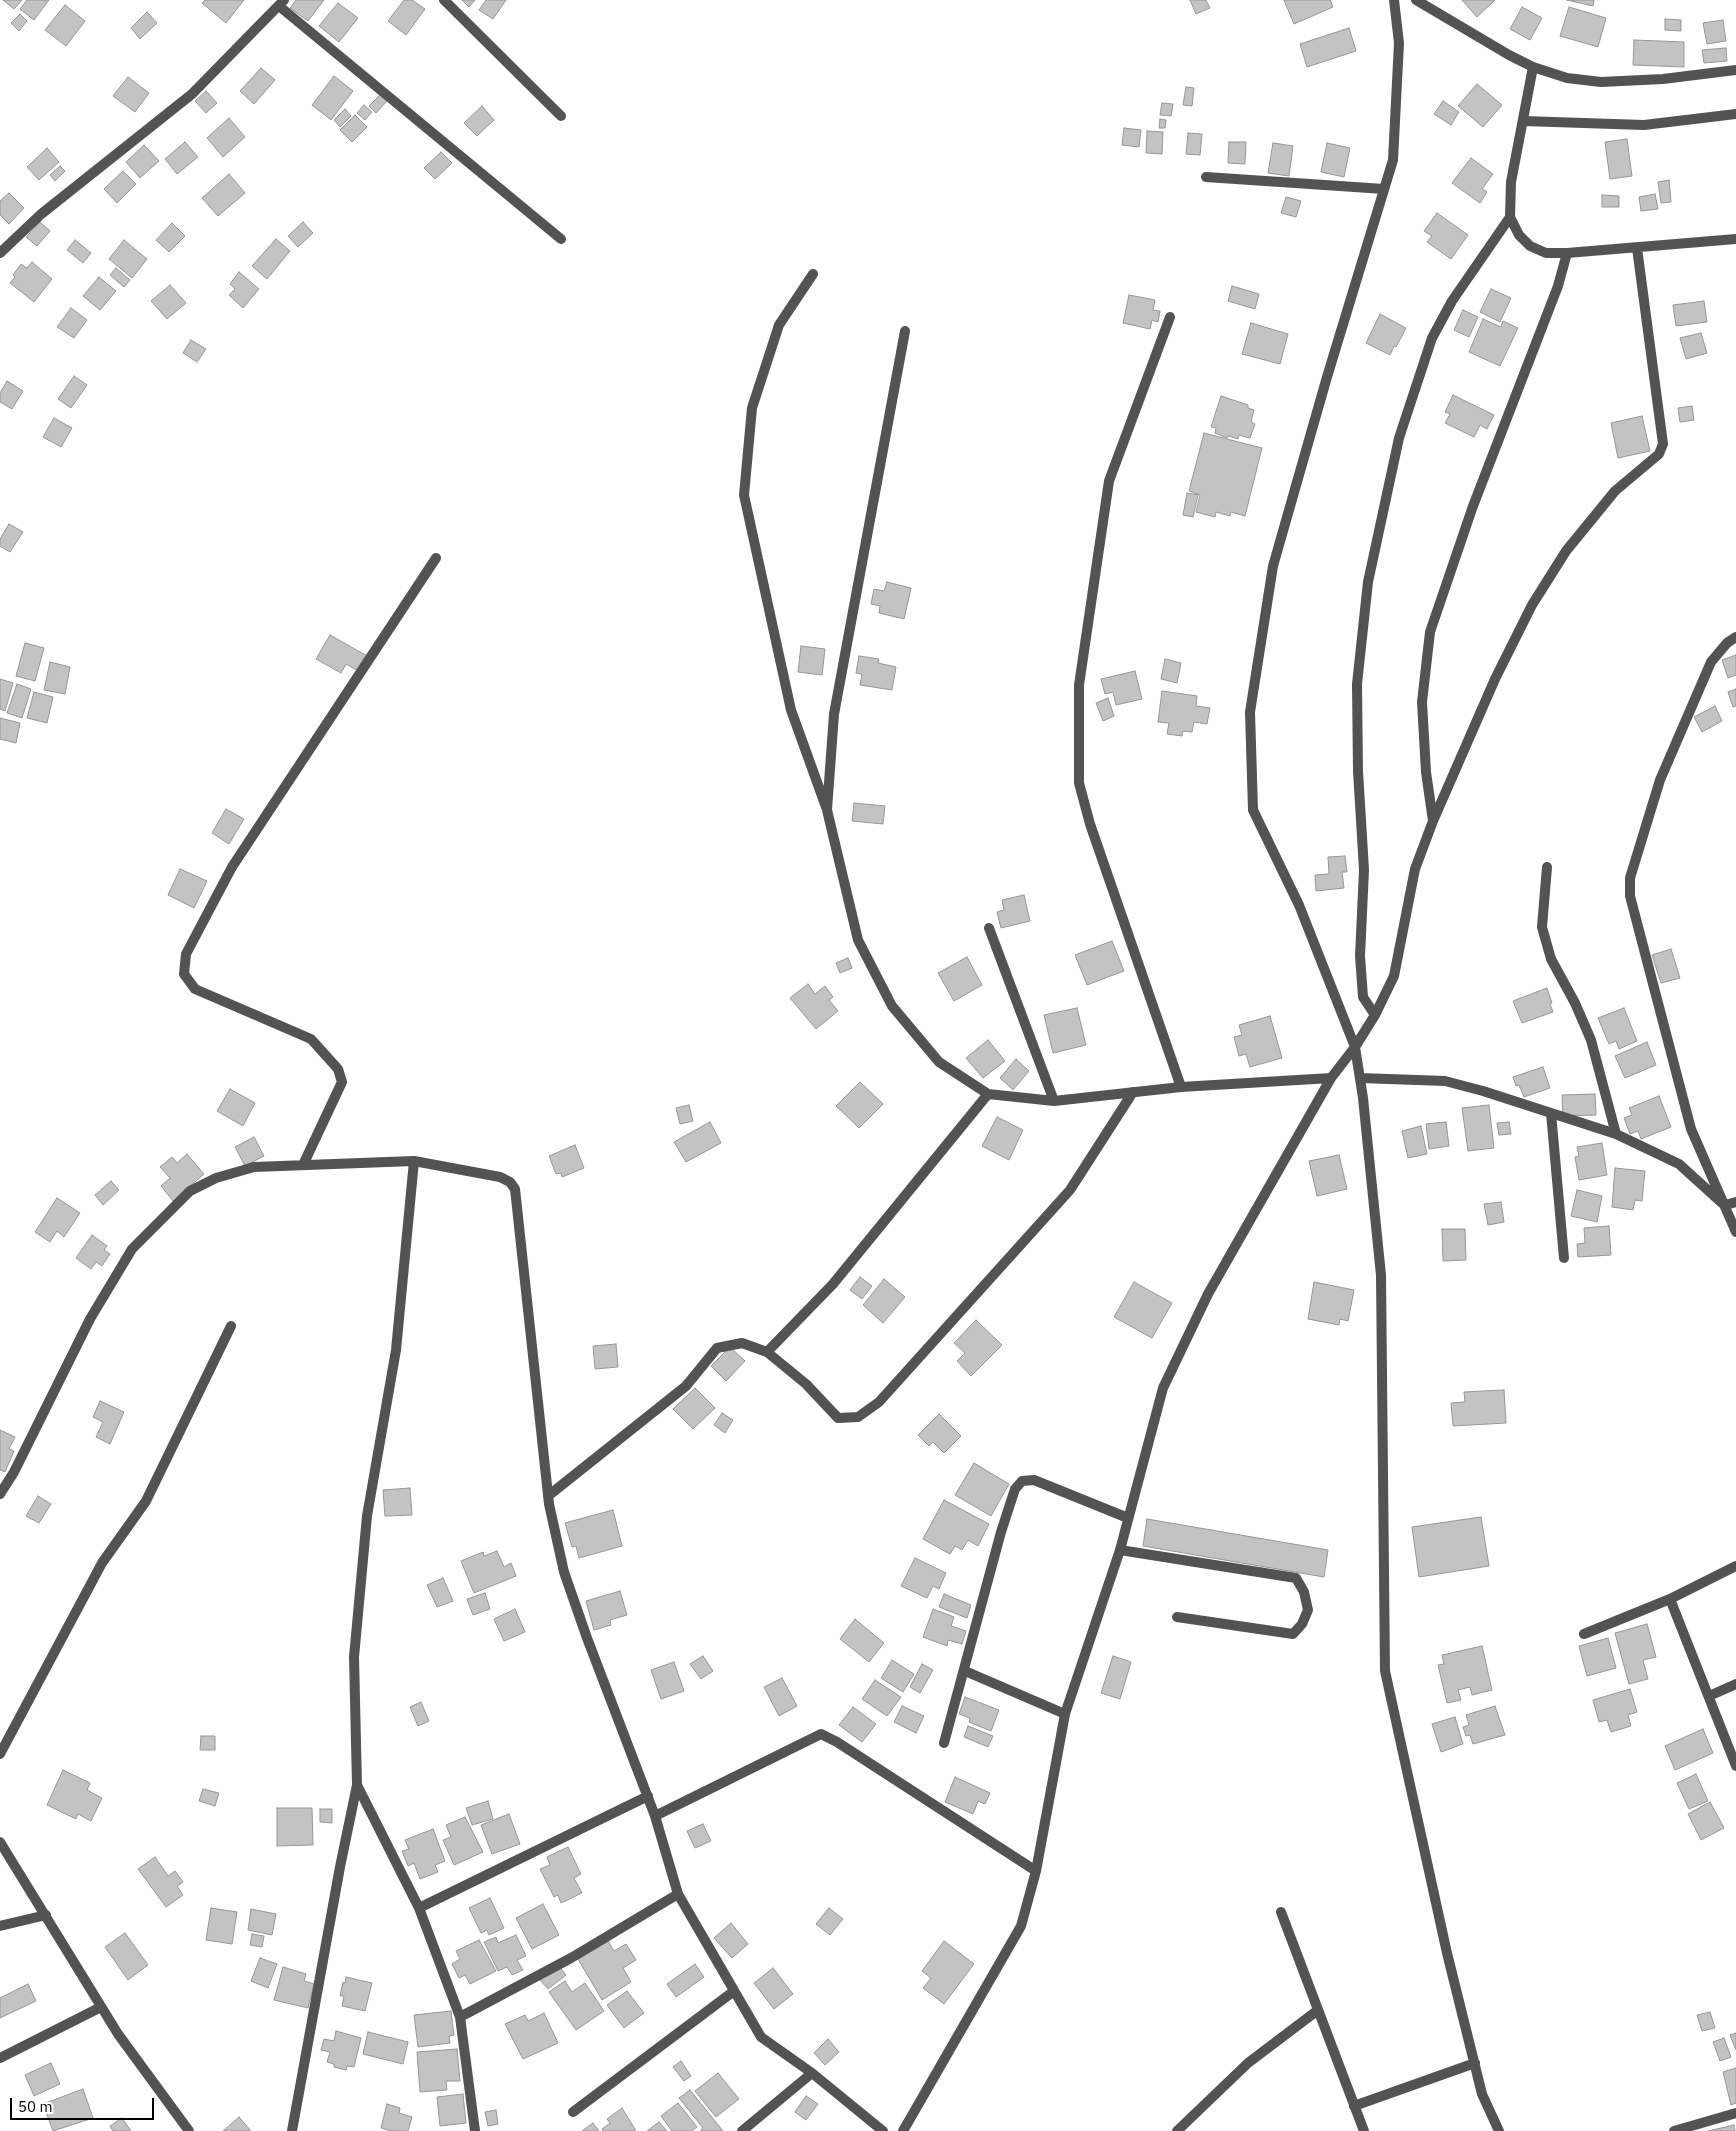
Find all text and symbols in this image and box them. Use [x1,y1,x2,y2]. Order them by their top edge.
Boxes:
scale bar [12,2088,156,2120]
text: 50 m [18,2097,53,2116]

